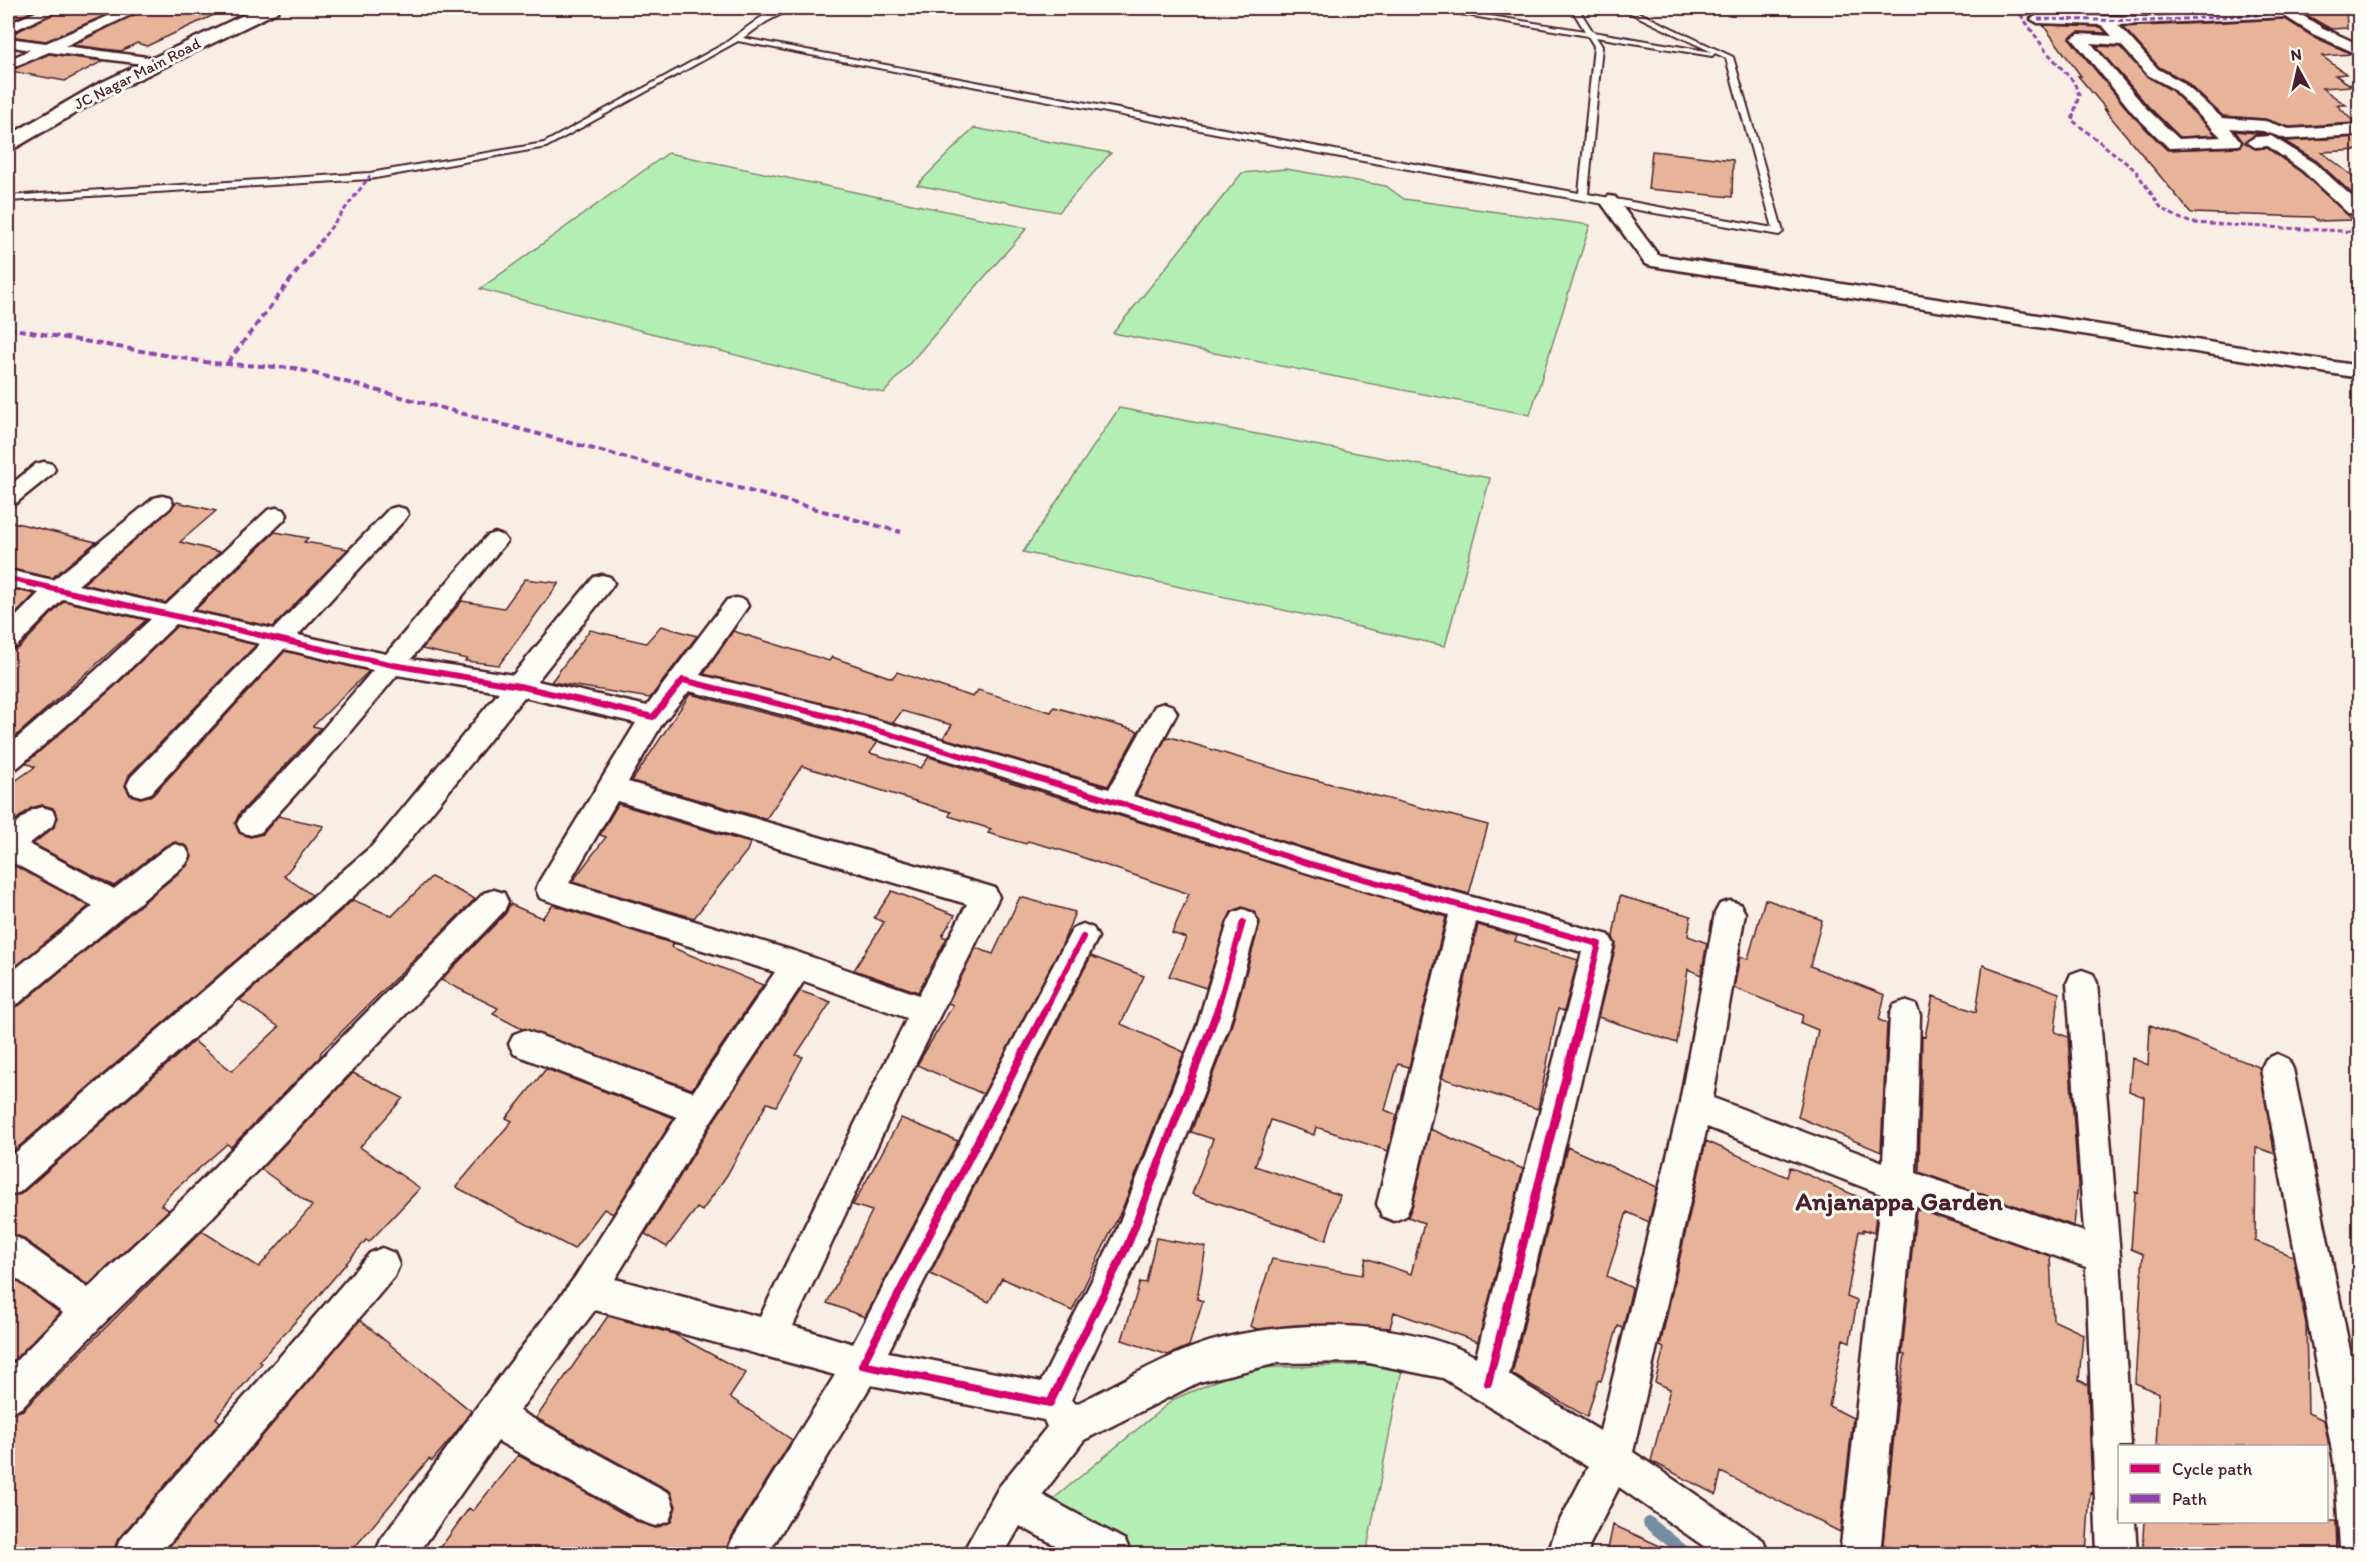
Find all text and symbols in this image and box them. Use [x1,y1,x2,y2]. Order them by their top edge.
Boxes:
street label: JC Nagar Main Road [71,33,204,114]
north arrow [2268,39,2328,99]
text: N [2289,44,2303,65]
district label: Anjanappa Garden [1794,1185,2003,1217]
legend [2118,1445,2328,1523]
text: Cycle path [2172,1458,2253,1480]
text: Path [2172,1488,2207,1510]

